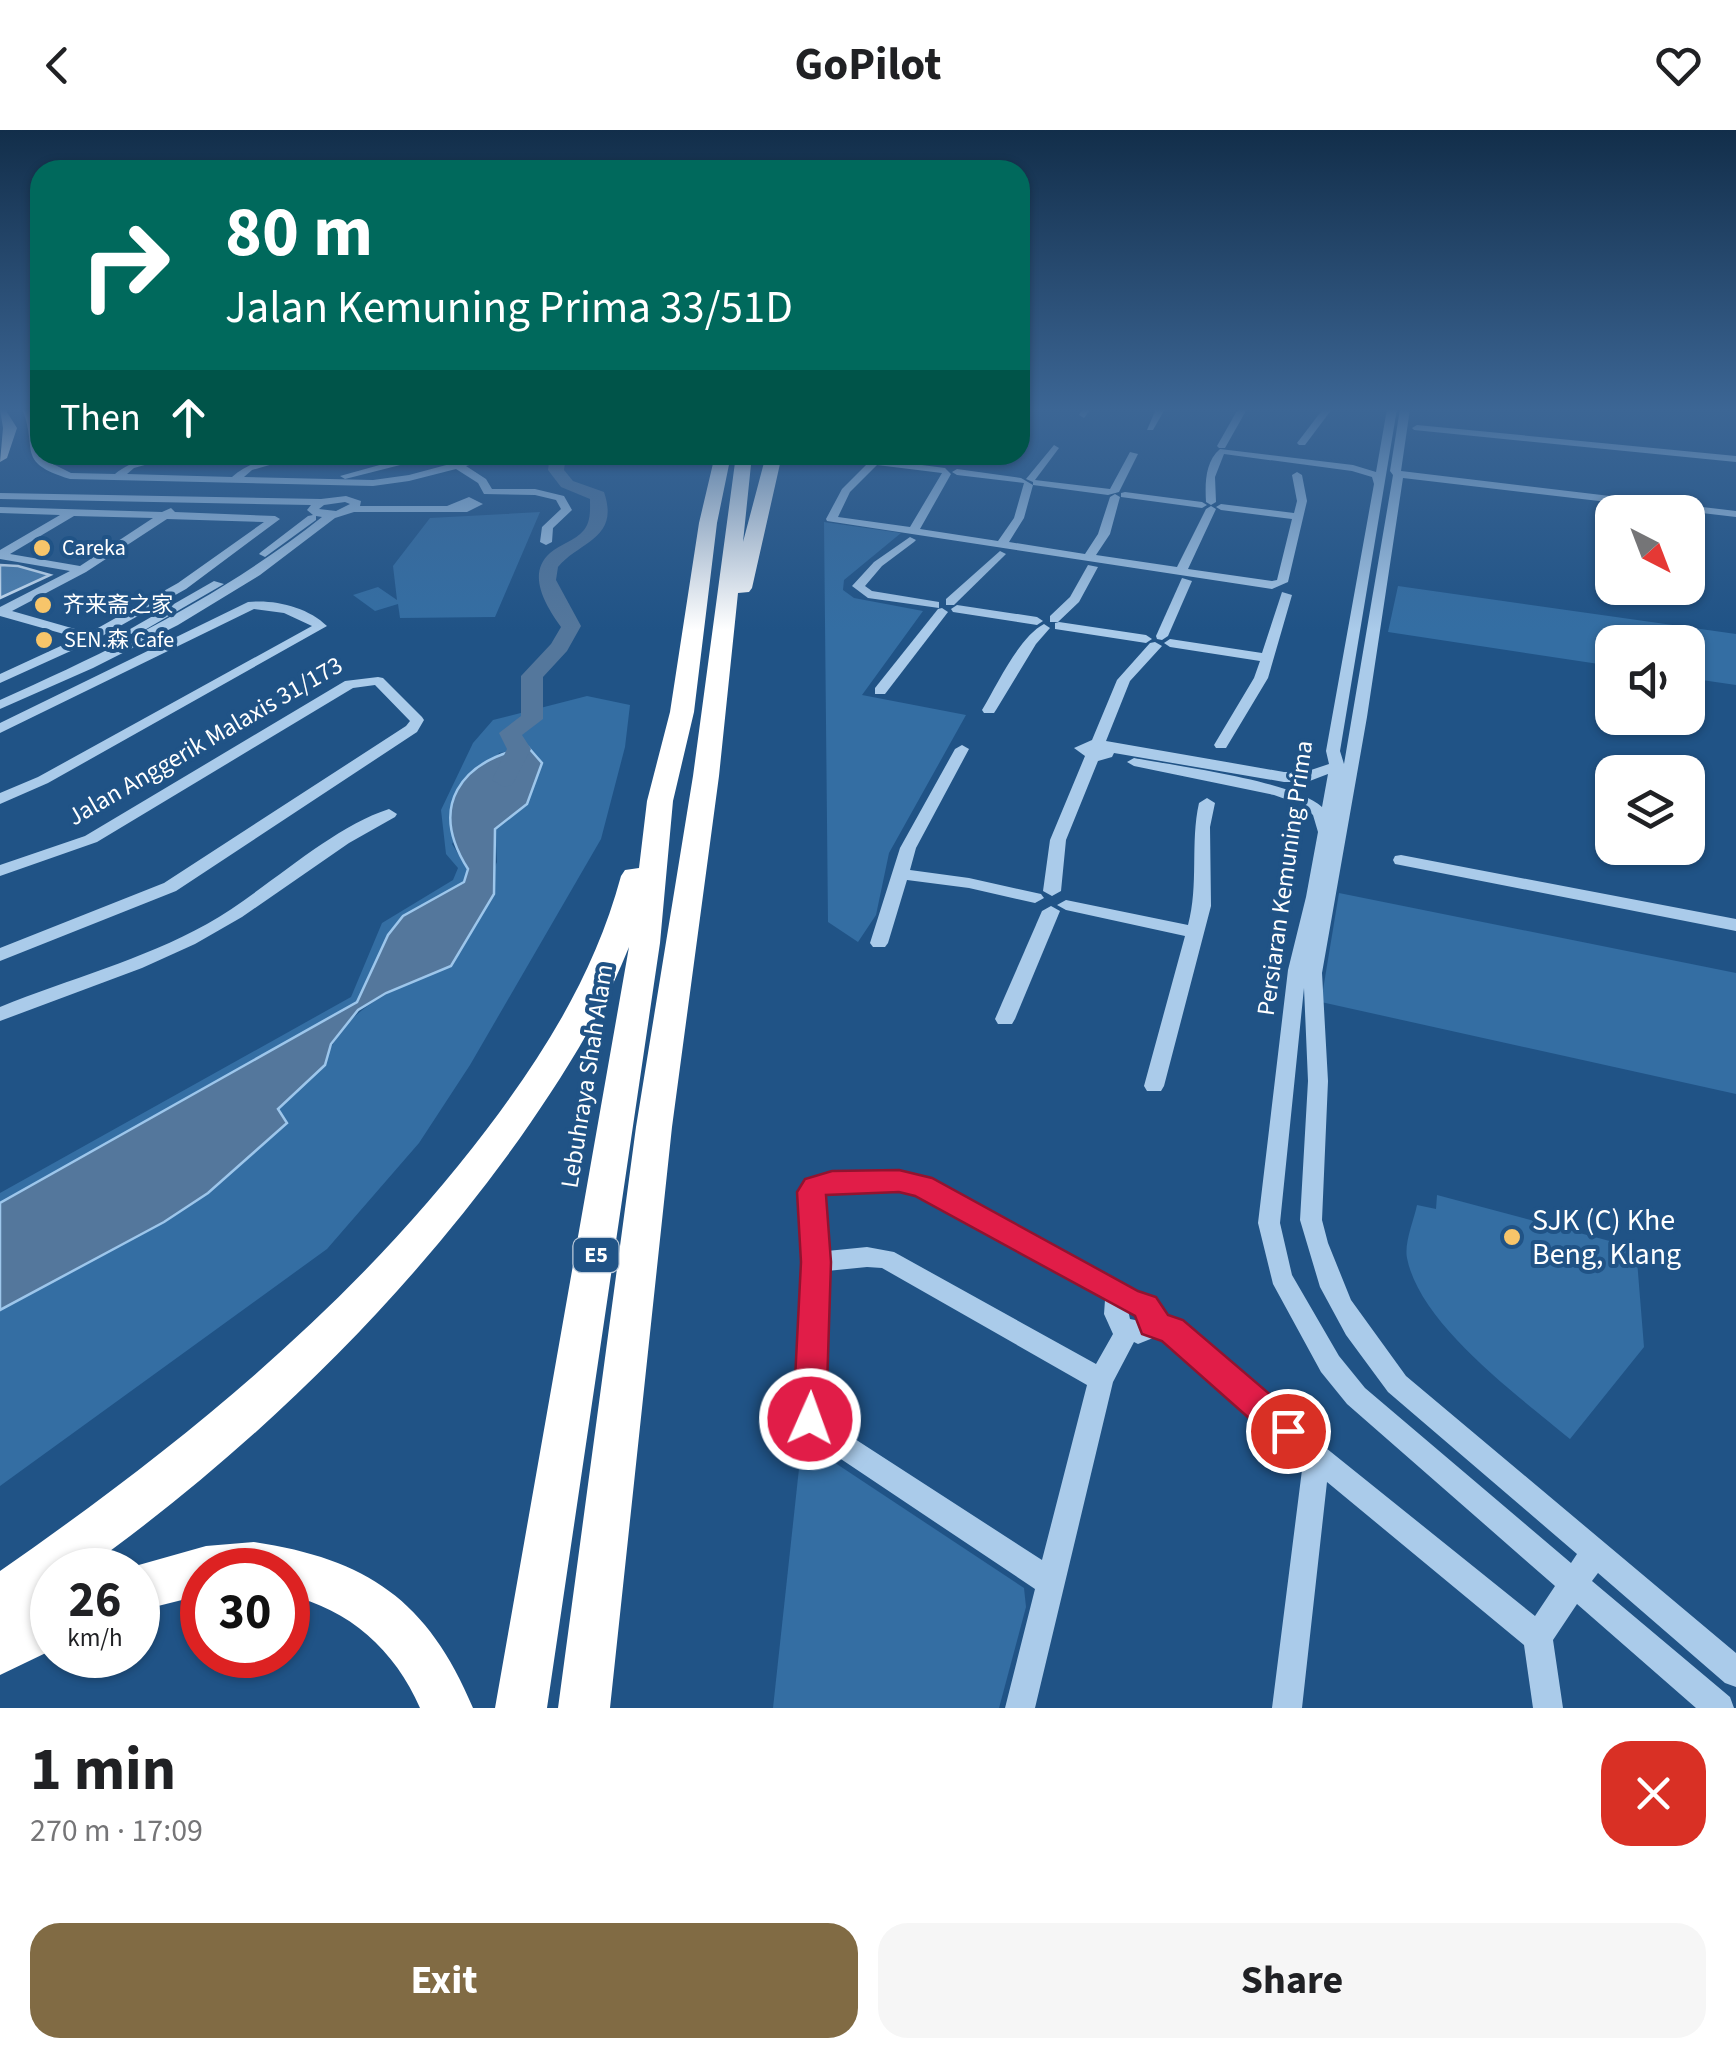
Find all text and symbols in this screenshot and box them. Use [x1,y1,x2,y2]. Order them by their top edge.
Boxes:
text: GoPilot [795,33,941,97]
icon: back [30,38,85,93]
icon: heart [1651,38,1706,93]
text: 80 m [225,183,373,283]
icon: right [60,200,190,330]
text: Jalan Kemuning Prima 33/51D [225,276,793,340]
icon: ahead [161,390,216,445]
text: Then [60,391,141,445]
north arrow [1595,495,1705,605]
map controls [1595,495,1705,865]
place label: Careka [62,532,126,564]
marker: Careka [31,537,53,559]
place label: 齐来斋之家 [63,589,173,621]
marker: 齐来斋之家 [32,594,54,616]
place label: SEN.森 Cafe [64,624,174,656]
button: sound [1595,625,1705,735]
marker: SEN.森 Cafe [33,629,55,651]
street label: Jalan Anggerik Malaxis 31/173 [61,647,349,835]
street label: Persiaran Kemuning Prima [1248,738,1322,1018]
button: layers [1595,755,1705,865]
street label: Lebuhraya Shah Alam [552,961,622,1191]
place label: SJK (C) Khe Beng, Klang [1532,1199,1681,1276]
marker: SJK (C) Khe Beng, Klang [1501,1226,1523,1248]
road number: E5 [574,1238,618,1272]
position arrow [758,1367,862,1471]
pin [1246,1389,1331,1474]
icon: arrive [1261,1404,1316,1459]
speed limit sign: 30 [180,1548,310,1678]
text: 26 [69,1565,121,1636]
text: km/h [67,1620,123,1656]
text: 1 min [30,1728,176,1813]
button: close [1601,1741,1706,1846]
text: 270 m · 17:09 [30,1808,203,1854]
button: Exit [30,1923,858,2038]
button: Share [878,1923,1706,2038]

